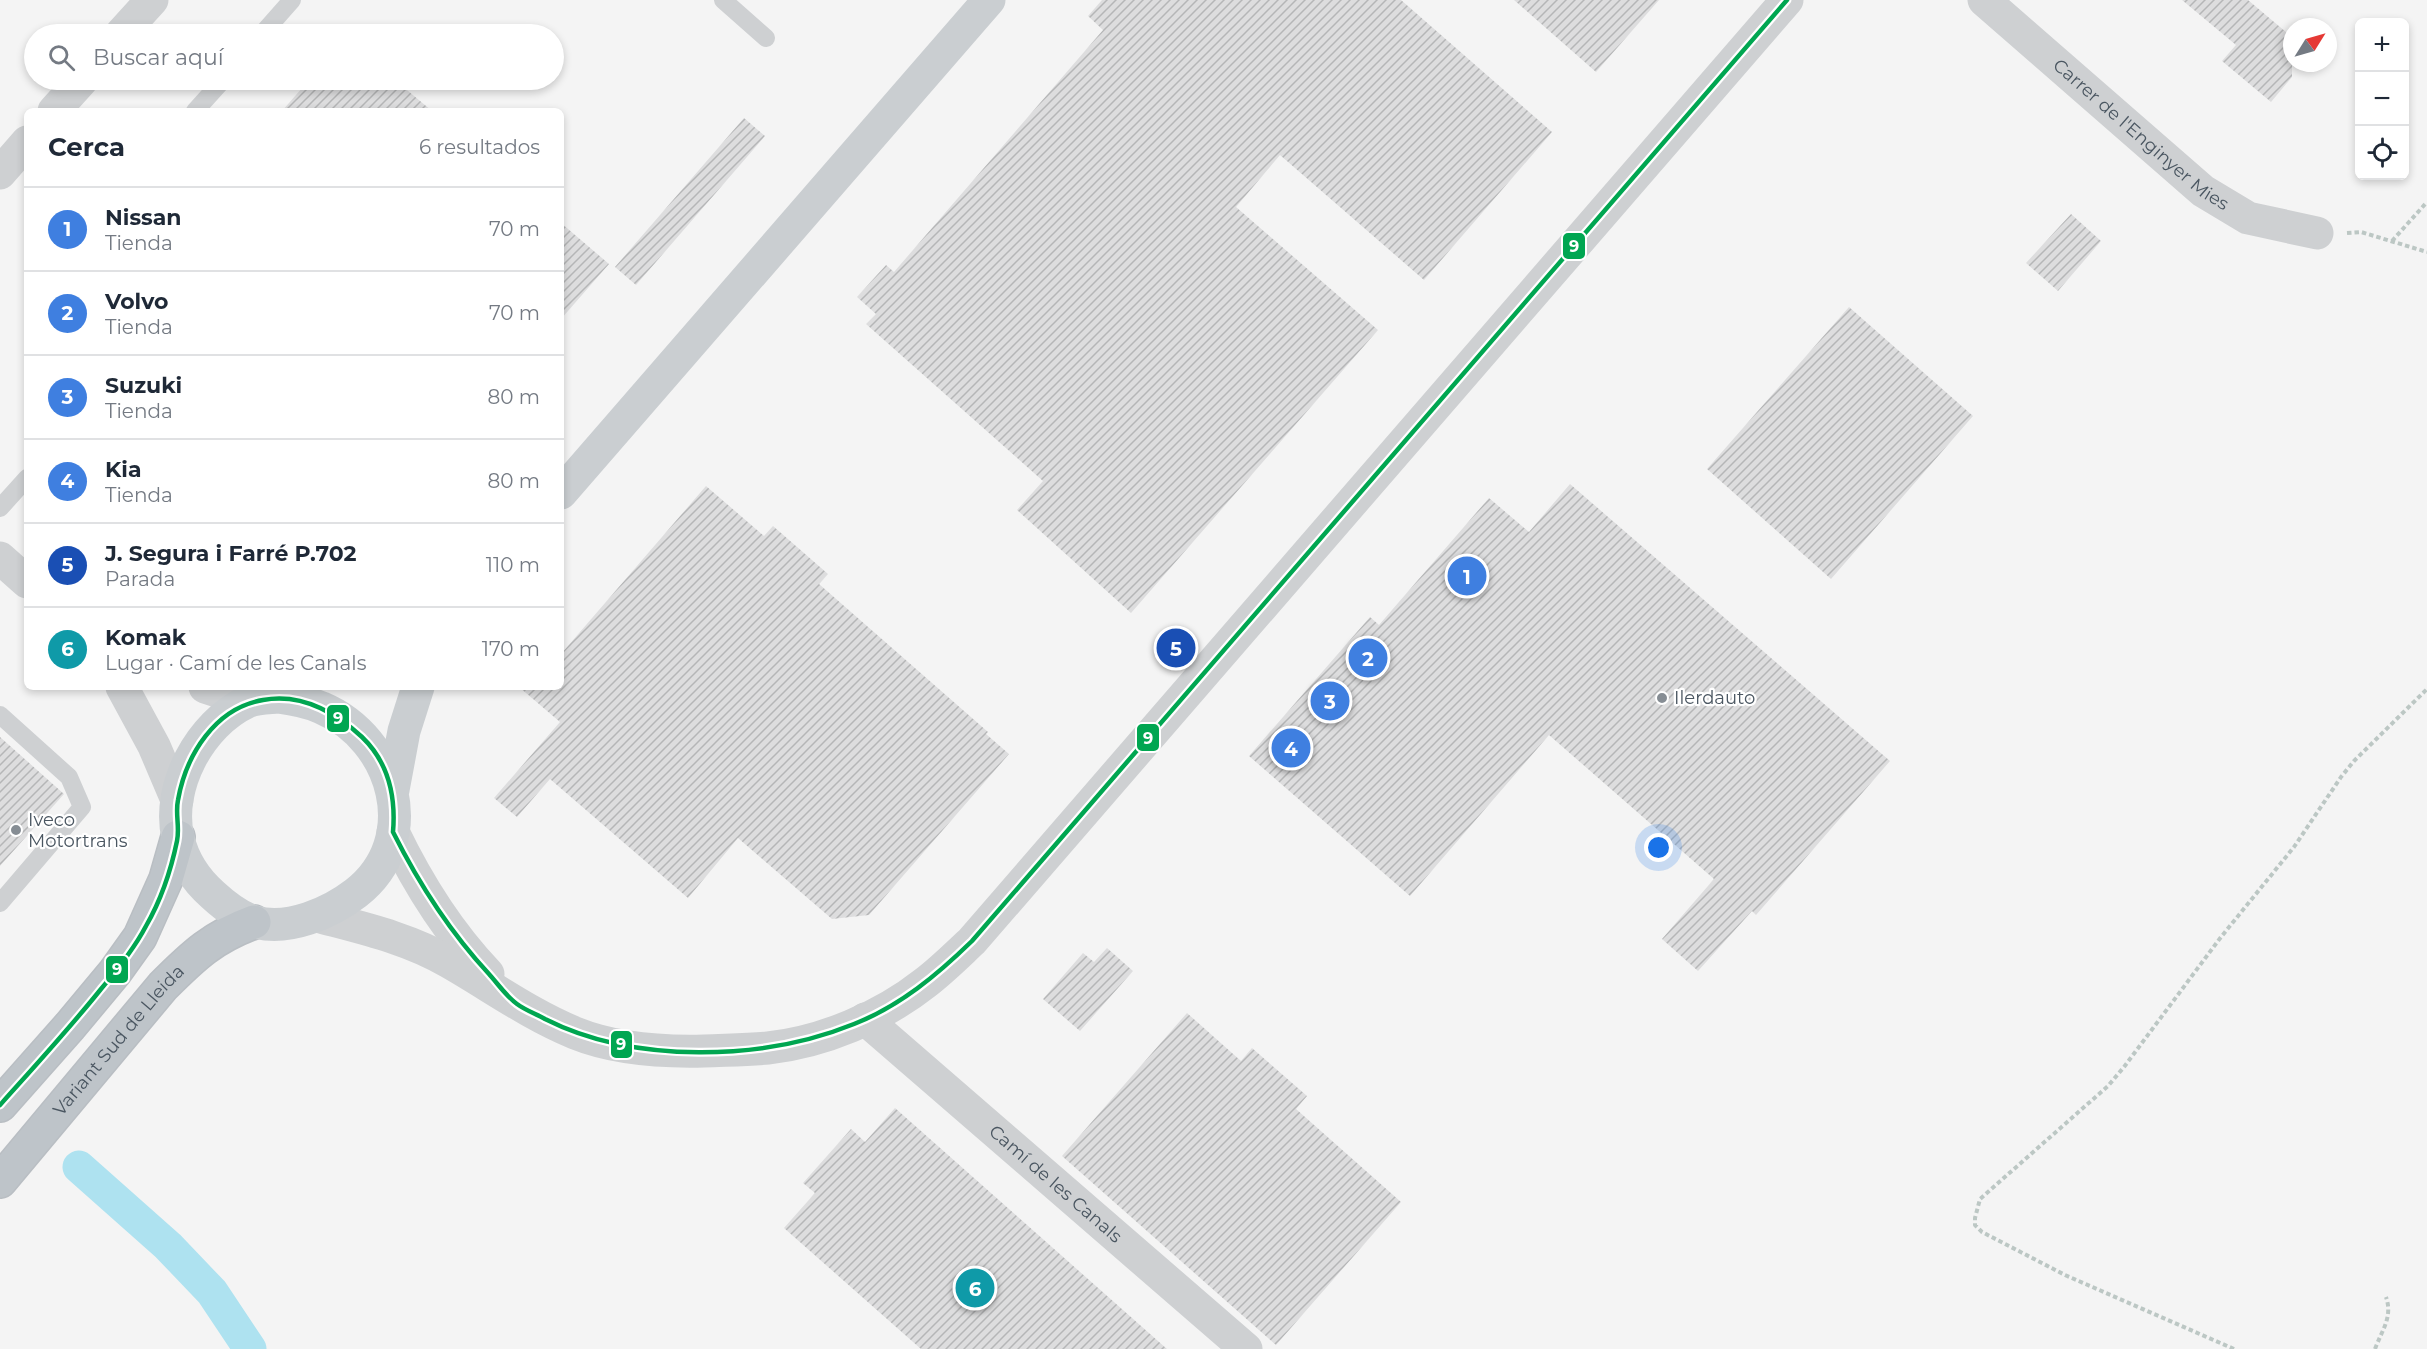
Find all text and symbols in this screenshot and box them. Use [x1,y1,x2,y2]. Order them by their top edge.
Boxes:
north arrow [2283,18,2337,72]
map controls [2355,18,2409,180]
button: + [2355,18,2409,72]
search box [24,24,564,90]
icon: search [45,41,78,74]
text: Buscar aquí [93,44,224,71]
street label: Carrer de l'Enginyer Mies [2048,54,2233,215]
button: − [2355,72,2409,126]
button: locate [2355,126,2409,180]
text: Cerca [48,131,125,163]
text: 6 resultados [419,135,540,159]
text: Nissan [105,204,182,231]
text: 1 [64,217,71,241]
text: 70 m [489,217,540,241]
text: Tienda [105,231,173,255]
line badge: 9 [1562,232,1586,260]
text: 9 [1569,237,1579,256]
text: Volvo [105,288,168,315]
text: 2 [62,301,73,325]
text: 70 m [489,301,540,325]
text: Tienda [105,315,173,339]
text: Suzuki [105,372,182,399]
text: 3 [62,385,73,409]
text: 80 m [488,385,540,409]
text: Tienda [105,399,173,423]
text: Kia [105,456,141,483]
text: 4 [61,469,74,493]
text: 80 m [488,469,540,493]
text: Tienda [105,483,173,507]
text: J. Segura i Farré P.702 [105,540,357,567]
text: 5 [62,553,73,577]
text: 110 m [486,553,540,577]
pin: 1 [1448,554,1486,598]
text: Parada [105,567,175,591]
text: Komak [105,624,186,651]
pin: 5 [1156,626,1196,670]
pin: 2 [1348,636,1388,680]
text: 6 [61,637,74,661]
text: 170 m [482,637,540,661]
text: Lugar · Camí de les Canals [105,651,366,675]
pin: 3 [1310,678,1350,724]
place label: Ilerdauto [1674,687,1755,709]
marker: Ilerdauto [1655,691,1669,705]
line badge: 9 [326,704,350,733]
text: 9 [333,709,343,728]
line badge: 9 [1136,723,1160,752]
pin: 4 [1272,726,1310,771]
text: 9 [1143,729,1153,748]
place label: Iveco Motortrans [28,809,128,852]
marker: Iveco Motortrans [9,823,23,837]
your location [1644,833,1673,862]
line badge: 9 [105,955,129,984]
street label: Variant Sud de Lleida [48,960,189,1120]
text: 9 [112,960,122,979]
line badge: 9 [610,1030,633,1059]
text: 9 [616,1035,626,1054]
street label: Camí de les Canals [985,1120,1127,1248]
pin: 6 [956,1266,994,1310]

